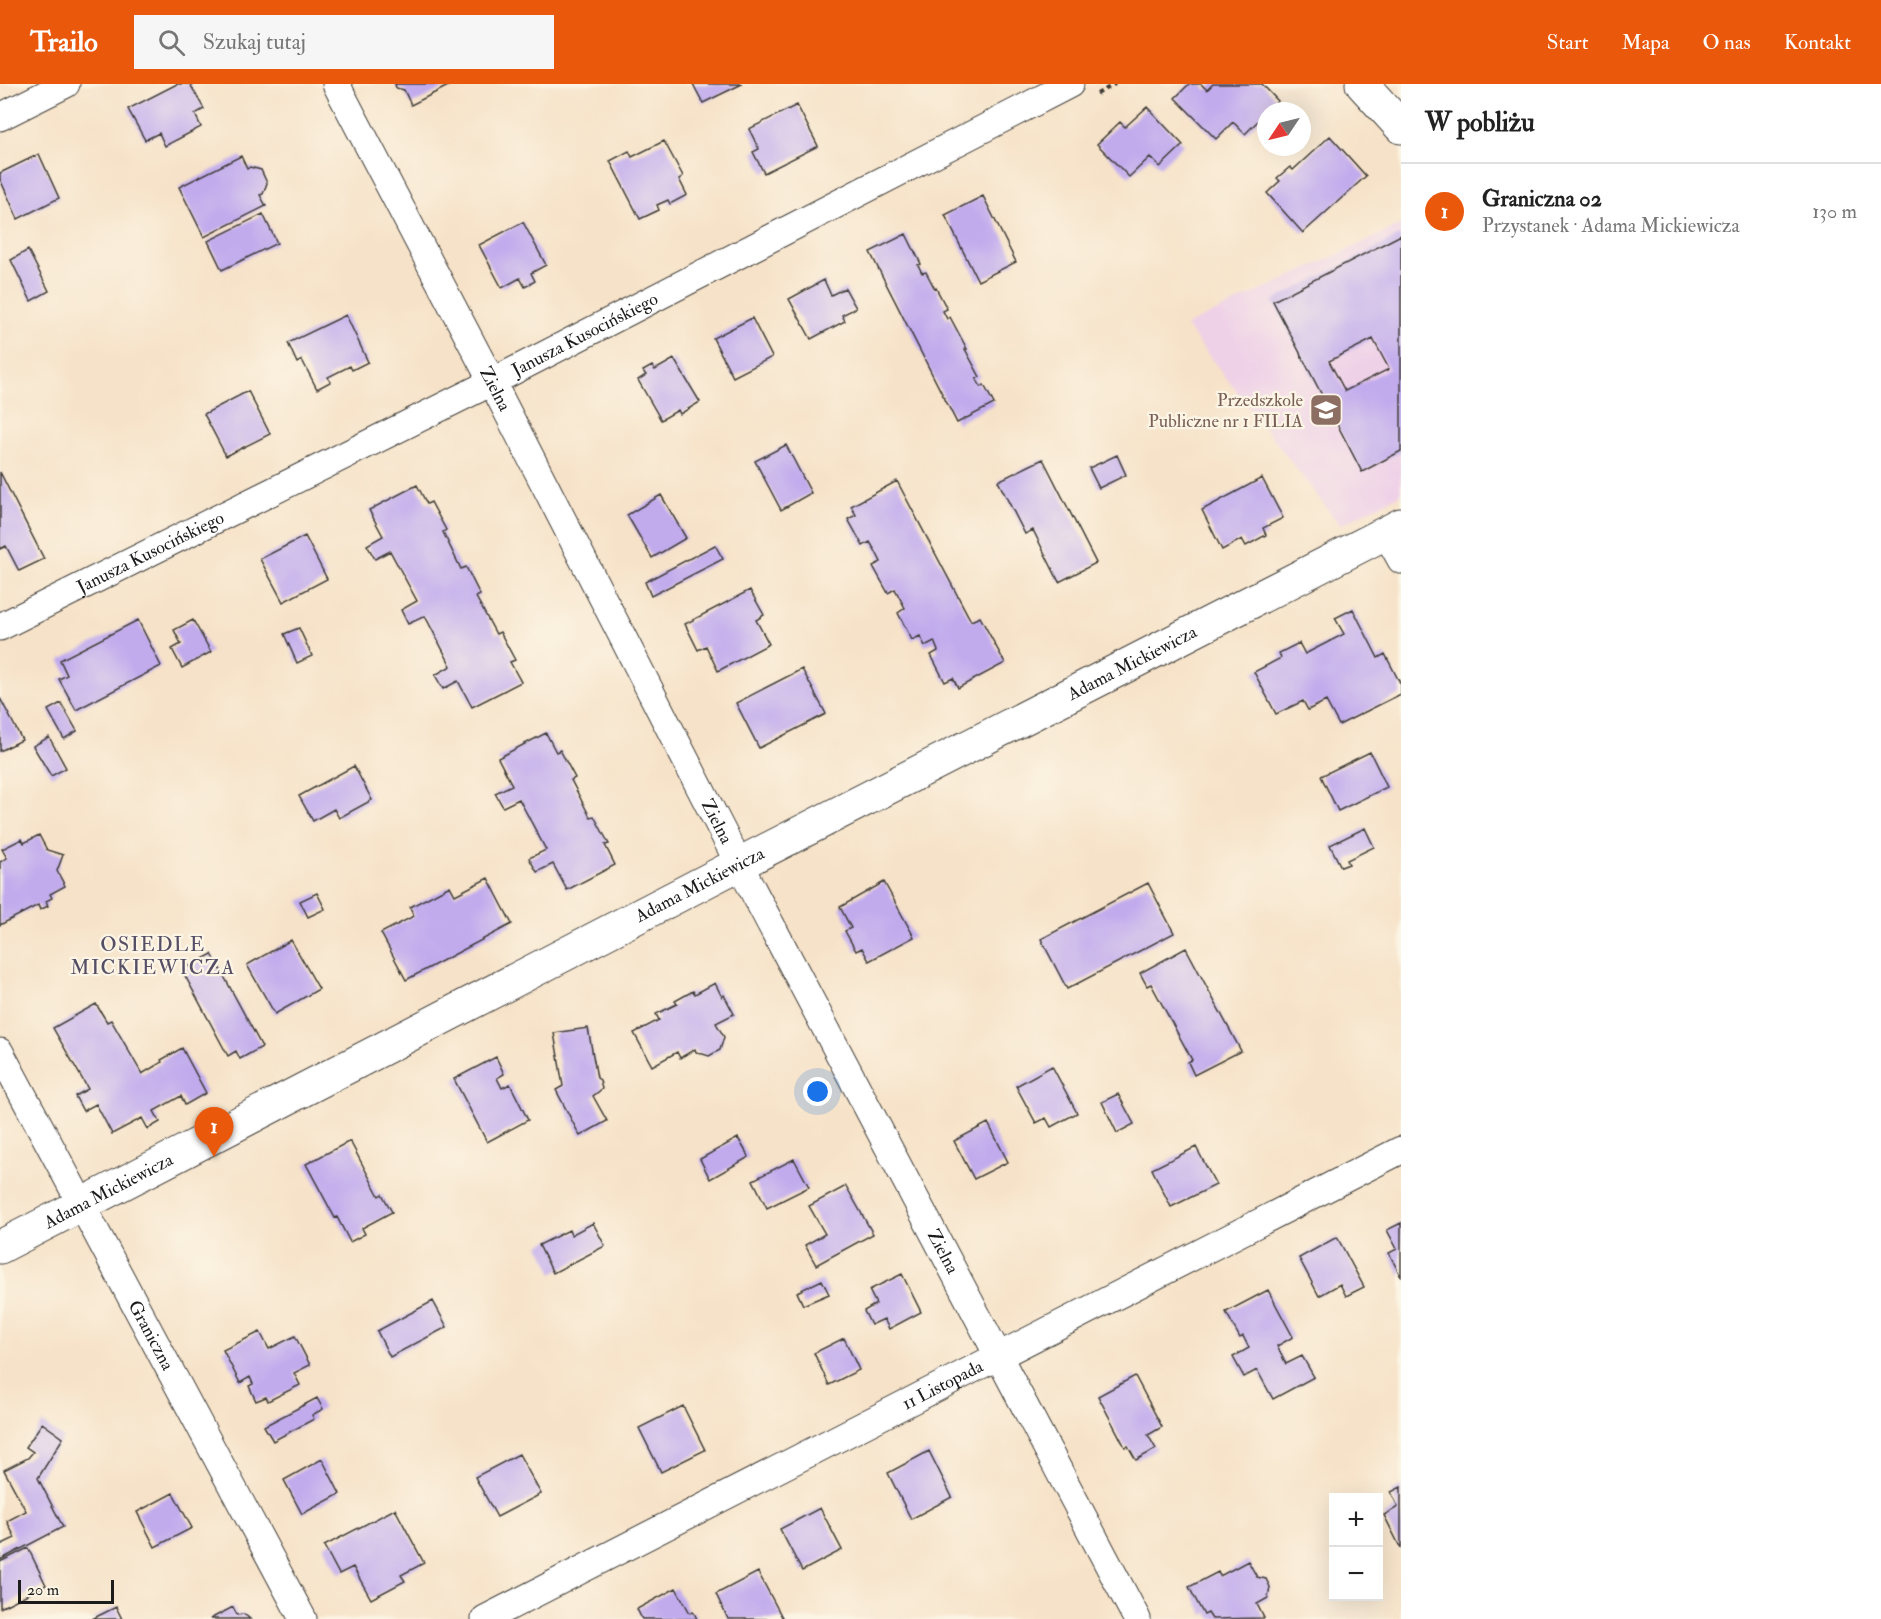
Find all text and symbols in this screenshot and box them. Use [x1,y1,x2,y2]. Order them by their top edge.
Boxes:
search box [134,15,554,69]
text: Trailo [30,25,98,60]
icon: search [155,26,188,59]
text: Szukaj tutaj [203,28,306,56]
text: Start [1547,29,1589,56]
text: Mapa [1622,29,1670,56]
text: O nas [1703,29,1751,56]
text: Kontakt [1784,29,1851,56]
north arrow [1257,102,1311,156]
text: W pobliżu [1425,107,1535,139]
text: Graniczna 02 [1482,185,1602,213]
text: 1 [1441,199,1448,224]
text: 130 m [1812,199,1857,224]
text: Przystanek · Adama Mickiewicza [1482,213,1740,238]
street label: Janusza Kusocińskiego [507,287,662,382]
street label: Zielna [474,363,516,416]
place label: Przedszkole Publiczne nr 1 FILIA [1148,389,1304,433]
school or university icon: Przedszkole Publiczne nr 1 FILIA [1308,392,1344,428]
street label: Janusza Kusocińskiego [72,506,228,599]
street label: Adama Mickiewicza [1063,620,1201,706]
street label: Zielna [696,795,738,848]
street label: Adama Mickiewicza [630,842,769,928]
district label: OSIEDLE MICKIEWICZA [70,932,236,980]
your location [803,1077,832,1106]
pin: 1 [194,1108,234,1157]
street label: Adama Mickiewicza [39,1148,178,1235]
street label: Zielna [922,1226,964,1278]
street label: Graniczna [123,1296,179,1375]
street label: 11 Listopada [898,1355,988,1415]
map controls [1329,1493,1383,1601]
button: + [1329,1493,1383,1547]
button: − [1329,1547,1383,1601]
scale bar [18,1577,114,1604]
text: 20 m [27,1580,59,1600]

